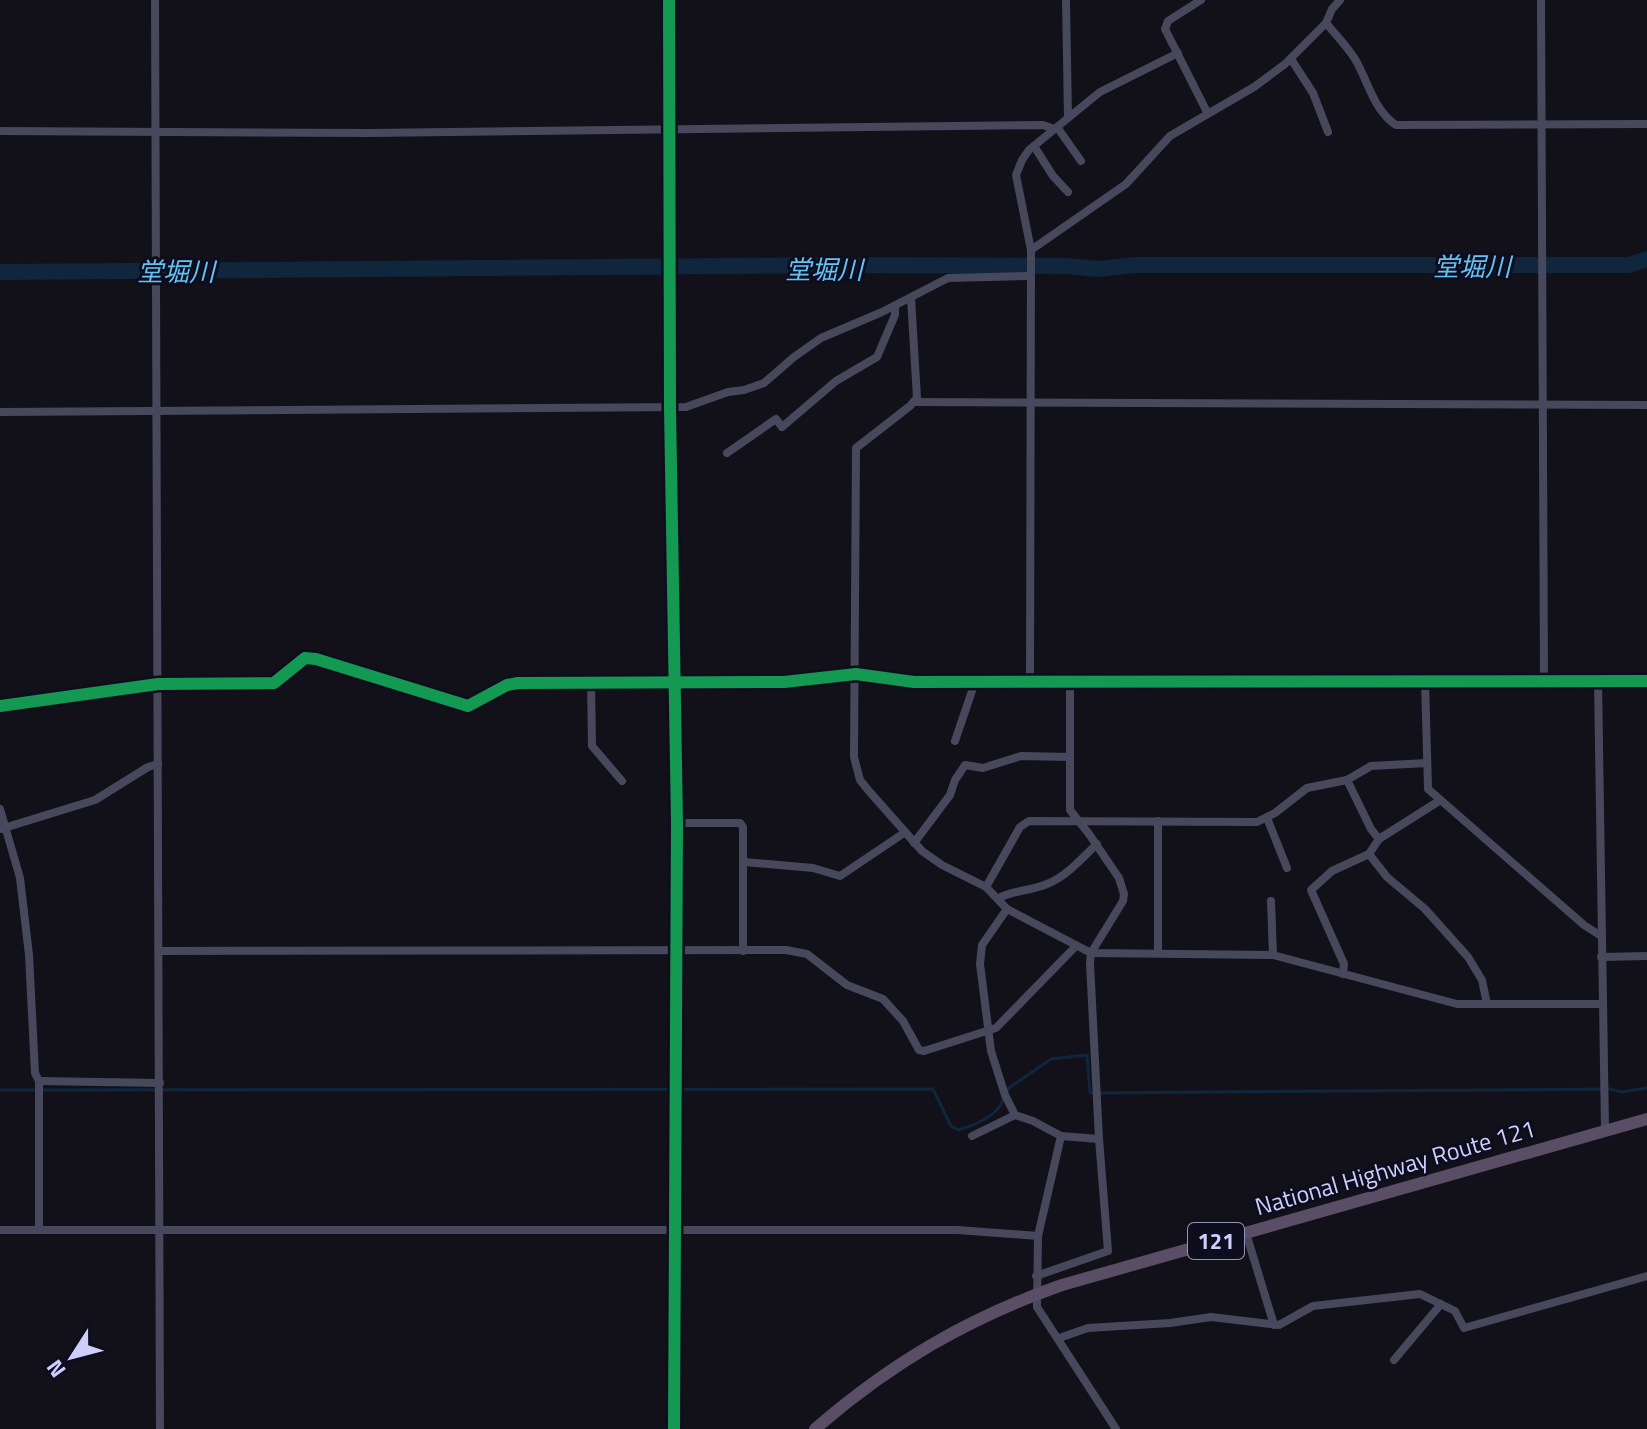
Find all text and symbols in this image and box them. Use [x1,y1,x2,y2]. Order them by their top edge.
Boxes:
water label: 堂堀川 [1433,247,1514,286]
water label: 堂堀川 [785,250,866,289]
water label: 堂堀川 [137,252,218,291]
street label: National Highway Route 121 [1251,1110,1539,1224]
road number: 121 [1188,1223,1244,1259]
north arrow [32,1317,112,1397]
text: N [38,1353,74,1385]

